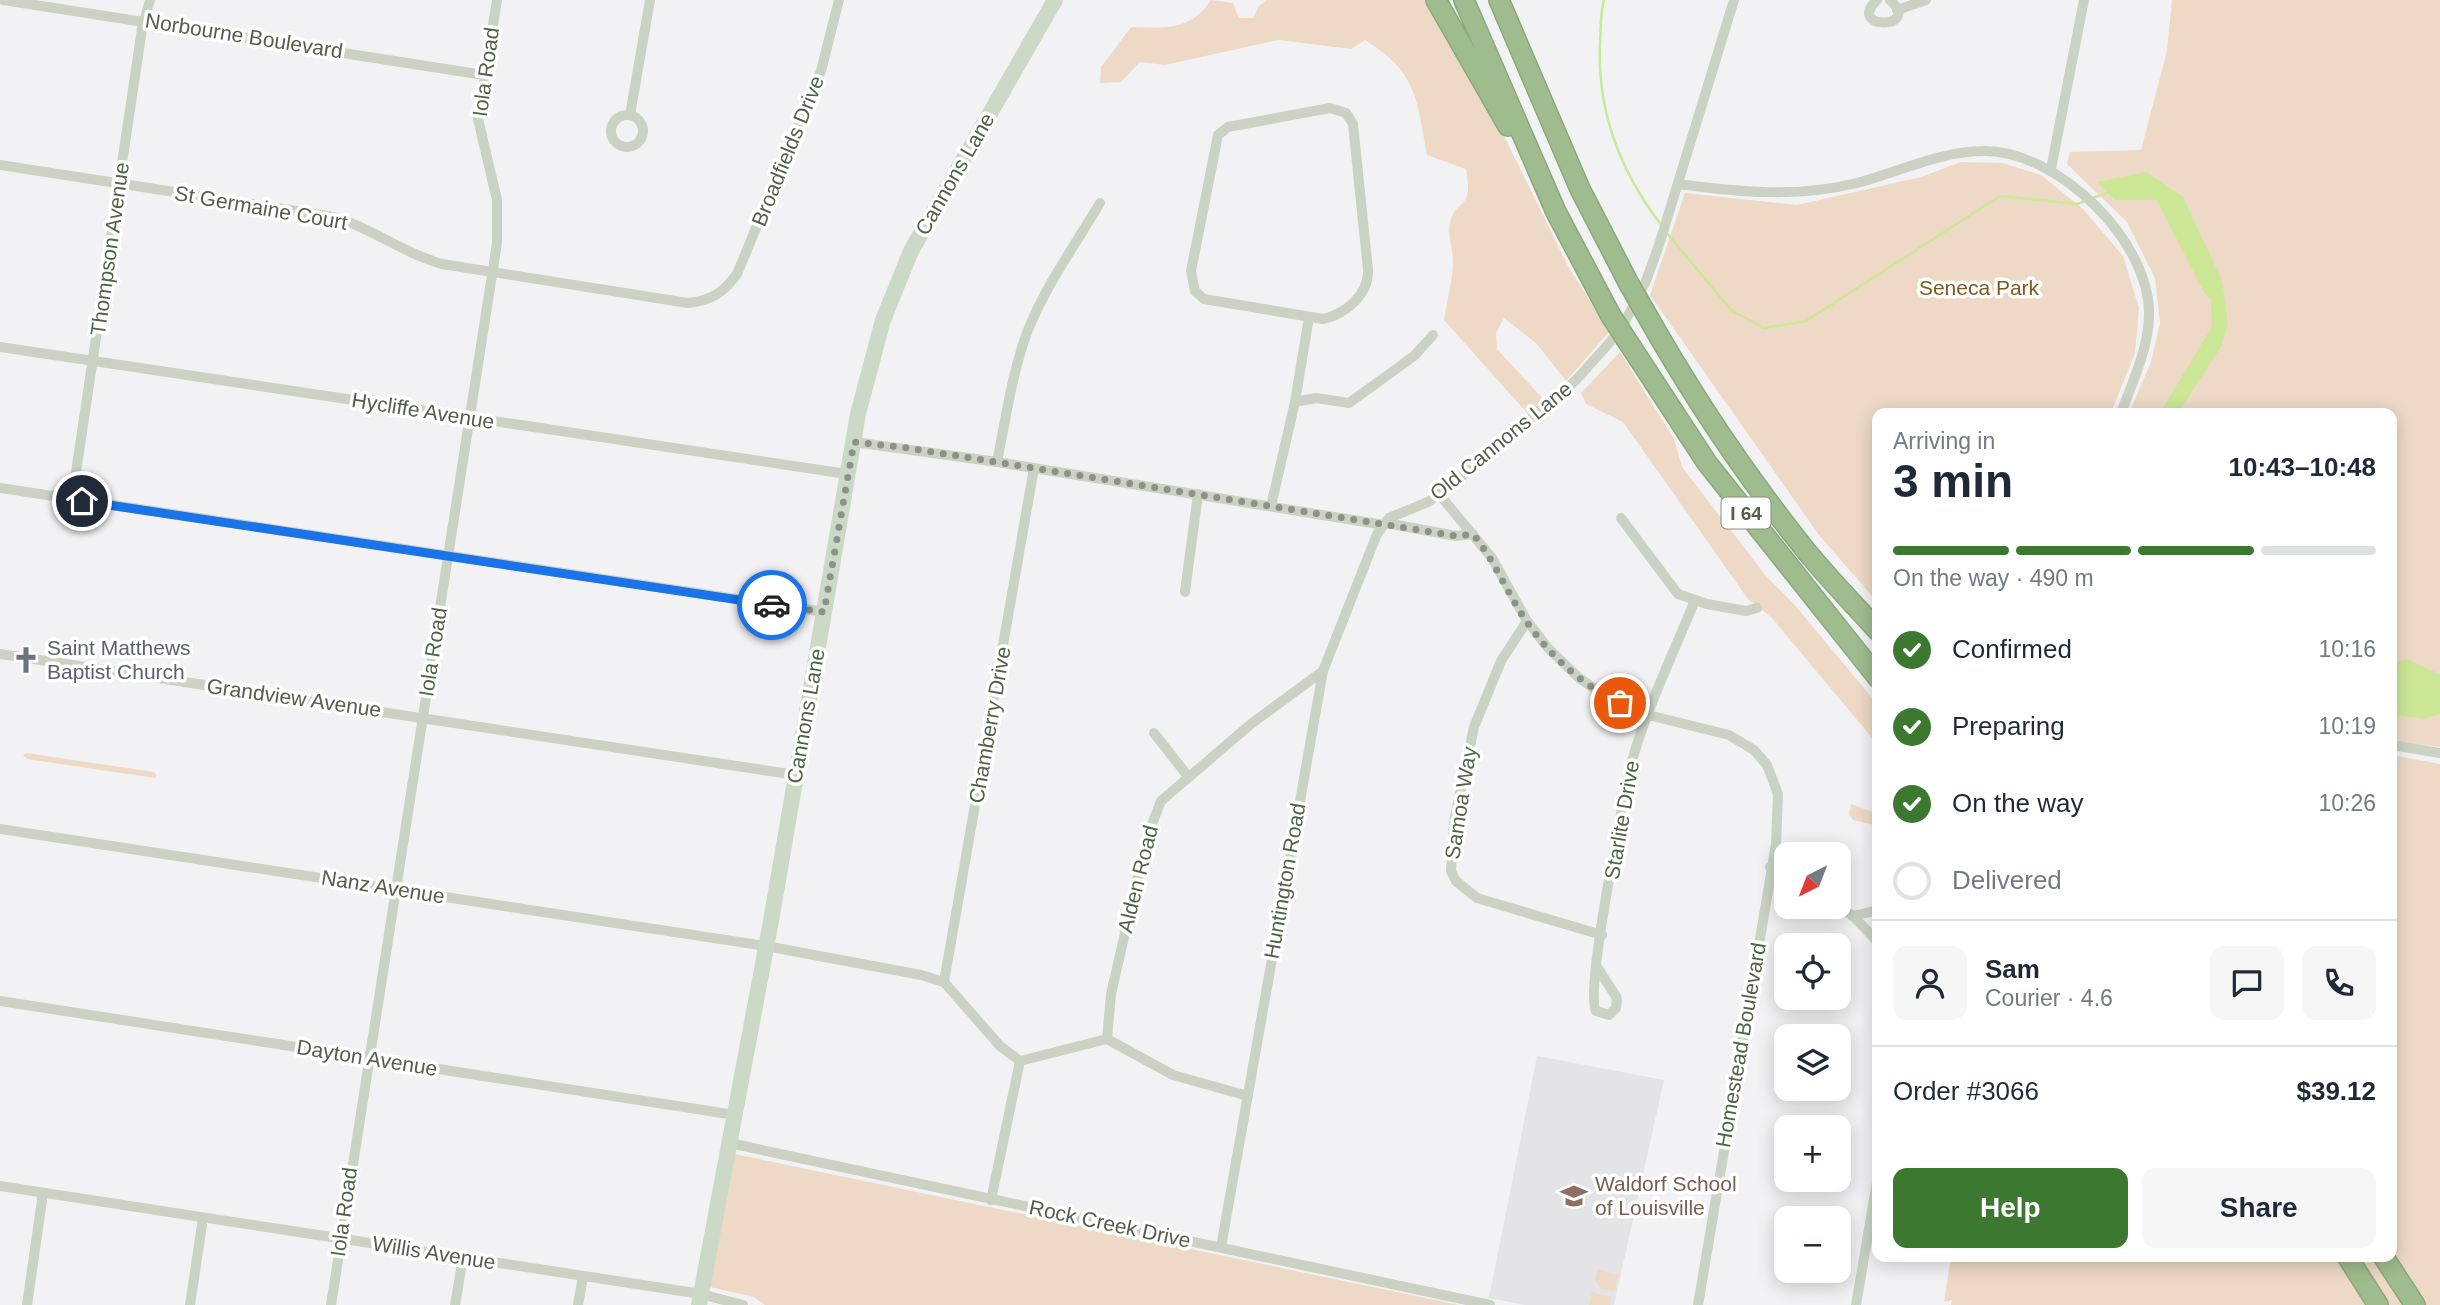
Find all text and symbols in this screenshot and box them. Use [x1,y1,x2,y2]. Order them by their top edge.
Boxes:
street label: Norbourne Boulevard [144,9,344,62]
street label: Iola Road [468,26,503,118]
street label: Broadfields Drive [747,72,828,229]
street label: Cannons Lane [910,109,999,239]
street label: Thompson Avenue [86,161,133,337]
street label: St Germaine Court [173,181,349,234]
park label: Seneca Park [1919,276,2040,299]
street label: Old Cannons Lane [1425,377,1576,505]
street label: Hycliffe Avenue [350,388,496,433]
text: Arriving in [1893,428,1995,454]
text: 10:43–10:48 [2229,452,2376,482]
text: 3 min [1893,455,2013,507]
pin [52,471,112,531]
icon: home [63,482,101,520]
road number: I 64 [1722,498,1770,528]
text: On the way · 490 m [1893,565,2094,591]
courier [737,570,807,640]
icon: car [753,586,791,624]
street label: Iola Road [414,606,451,698]
icon: check [1893,631,1931,669]
text: Confirmed [1952,634,2072,664]
place label: Saint Matthews Baptist Church [47,636,191,683]
text: 10:16 [2318,636,2376,662]
church icon: Saint Matthews Baptist Church [11,645,41,675]
street label: Chamberry Drive [964,645,1015,805]
street label: Cannons Lane [782,647,829,785]
pin [1590,673,1650,733]
street label: Grandview Avenue [205,674,383,721]
icon: bag [1601,684,1639,722]
icon: check [1893,708,1931,746]
text: Preparing [1952,711,2065,741]
text: 10:19 [2318,713,2376,739]
street label: Samoa Way [1440,745,1481,861]
street label: Starlite Drive [1600,759,1643,881]
icon: check [1893,785,1931,823]
text: On the way [1952,788,2084,818]
text: 10:26 [2318,790,2376,816]
street label: Huntington Road [1259,801,1310,961]
street label: Alden Road [1113,823,1162,935]
north arrow [1774,842,1852,919]
map controls [1774,842,1851,1283]
street label: Nanz Avenue [320,865,446,908]
text: Delivered [1952,865,2062,895]
button: locate [1774,933,1851,1010]
street label: Homestead Boulevard [1711,941,1770,1149]
button: person [1893,946,1967,1020]
button: chat [2210,946,2284,1020]
button: phone [2302,946,2376,1020]
text: Sam [1985,954,2040,984]
text: Courier · 4.6 [1985,985,2113,1011]
button: layers [1774,1024,1851,1101]
street label: Dayton Avenue [295,1035,439,1080]
text: Order #3066 [1893,1076,2039,1106]
text: $39.12 [2296,1076,2376,1106]
button: + [1774,1115,1851,1192]
street label: Iola Road [326,1166,361,1258]
button: Help [1893,1168,2128,1248]
button: Share [2142,1168,2376,1248]
place label: Waldorf School of Louisville [1595,1172,1737,1219]
school or university icon: Waldorf School of Louisville [1559,1181,1589,1211]
street label: Rock Creek Drive [1027,1195,1193,1252]
button: − [1774,1206,1851,1283]
street label: Willis Avenue [371,1231,497,1274]

